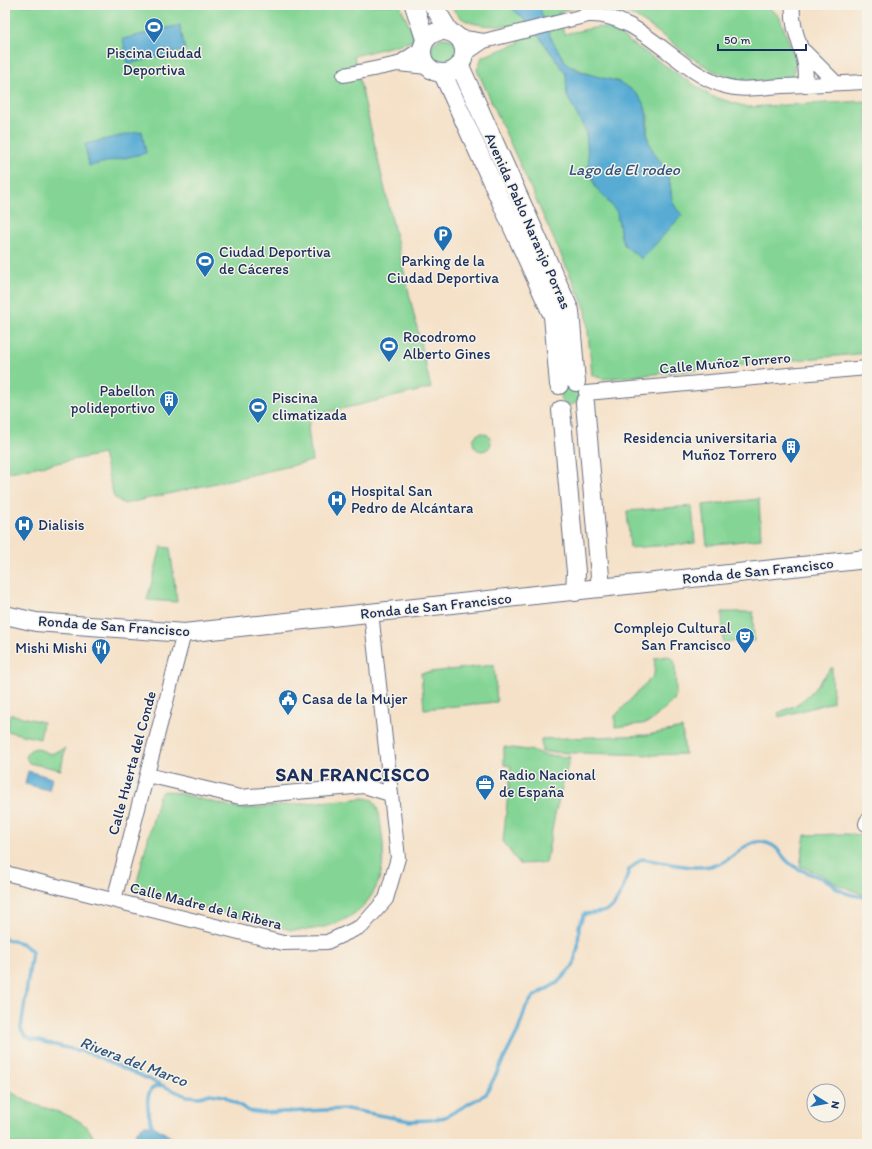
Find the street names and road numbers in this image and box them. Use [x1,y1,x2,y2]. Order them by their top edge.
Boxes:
street label: Avenida Pablo Naranjo Porras [481,130,575,312]
street label: Calle Muñoz Torrero [659,348,791,378]
street label: Ronda de San Francisco [681,554,835,588]
street label: Ronda de San Francisco [359,589,513,623]
street label: Ronda de San Francisco [37,612,191,640]
street label: Calle Huerta del Conde [104,689,160,837]
street label: Calle Madre de la Ribera [128,878,284,934]

